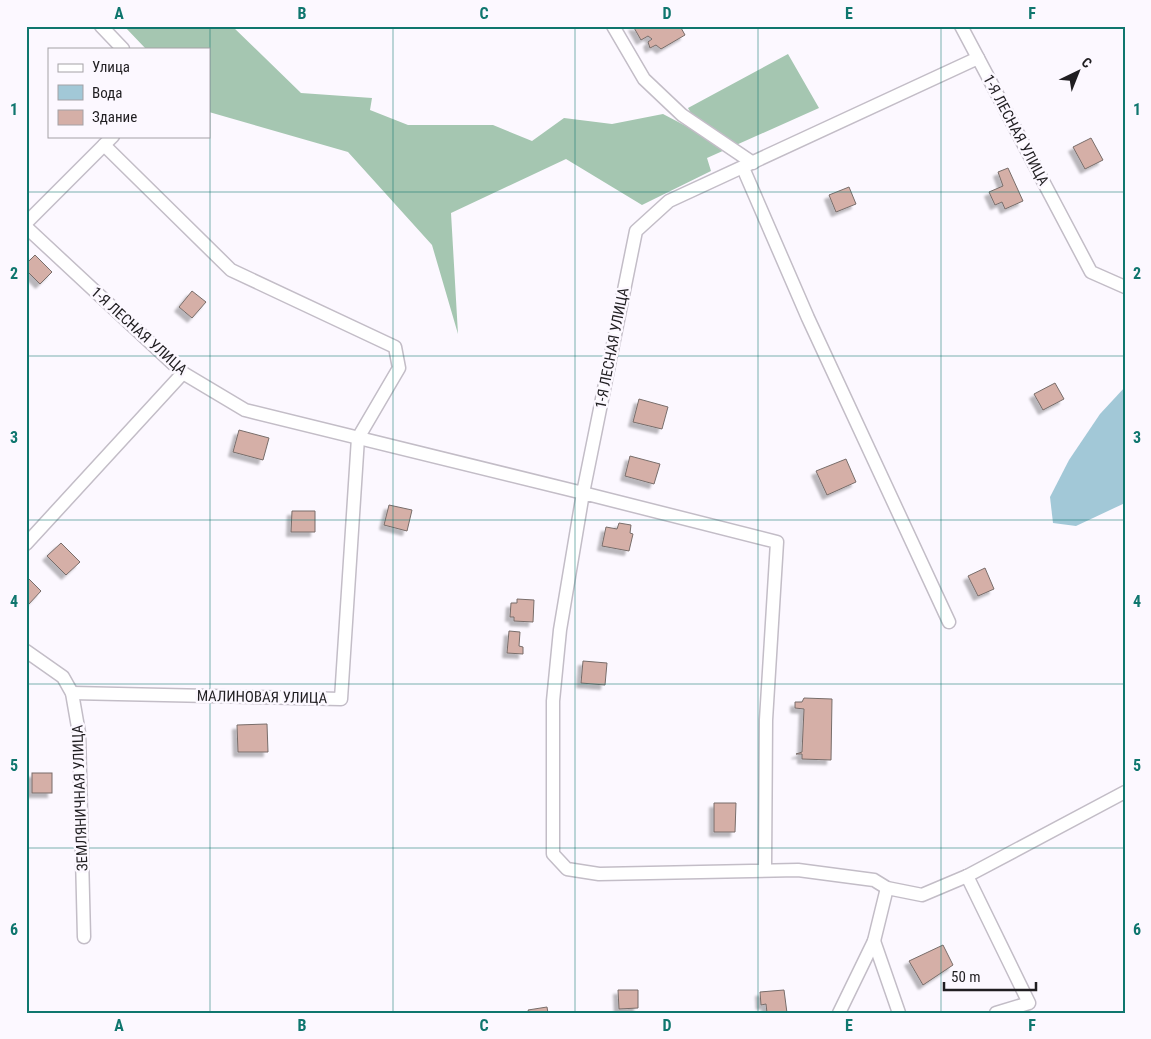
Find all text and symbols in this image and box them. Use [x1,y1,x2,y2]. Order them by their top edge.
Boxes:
text: A [114,4,124,23]
text: B [298,4,307,23]
text: C [479,4,489,23]
text: D [662,4,672,23]
text: E [845,4,853,23]
text: F [1028,4,1036,23]
legend [48,48,210,138]
north arrow [1054,48,1104,98]
text: С [1078,54,1095,71]
text: Улица [92,58,130,76]
street label: 1-Я ЛЕСНАЯ УЛИЦА [979,72,1053,189]
text: Вода [92,84,122,102]
text: 1 [10,100,18,119]
text: 1 [1133,100,1141,119]
text: Здание [92,108,137,126]
text: 2 [10,264,18,283]
text: 2 [1133,264,1141,283]
street label: 1-Я ЛЕСНАЯ УЛИЦА [87,283,191,379]
street label: 1-Я ЛЕСНАЯ УЛИЦА [591,286,633,410]
text: 3 [10,428,18,447]
text: 3 [1133,428,1141,447]
text: 4 [10,592,18,611]
text: 4 [1133,592,1141,611]
street label: МАЛИНОВАЯ УЛИЦА [197,687,328,707]
street label: ЗЕМЛЯНИЧНАЯ УЛИЦА [68,724,92,871]
text: 5 [10,756,18,775]
text: 5 [1133,756,1141,775]
text: 6 [10,920,18,939]
text: 6 [1133,920,1141,939]
scale bar [944,959,1036,991]
text: 50 m [951,968,981,986]
text: A [114,1016,124,1035]
text: B [298,1016,307,1035]
text: C [479,1016,489,1035]
text: D [662,1016,672,1035]
text: E [845,1016,853,1035]
text: F [1028,1016,1036,1035]

